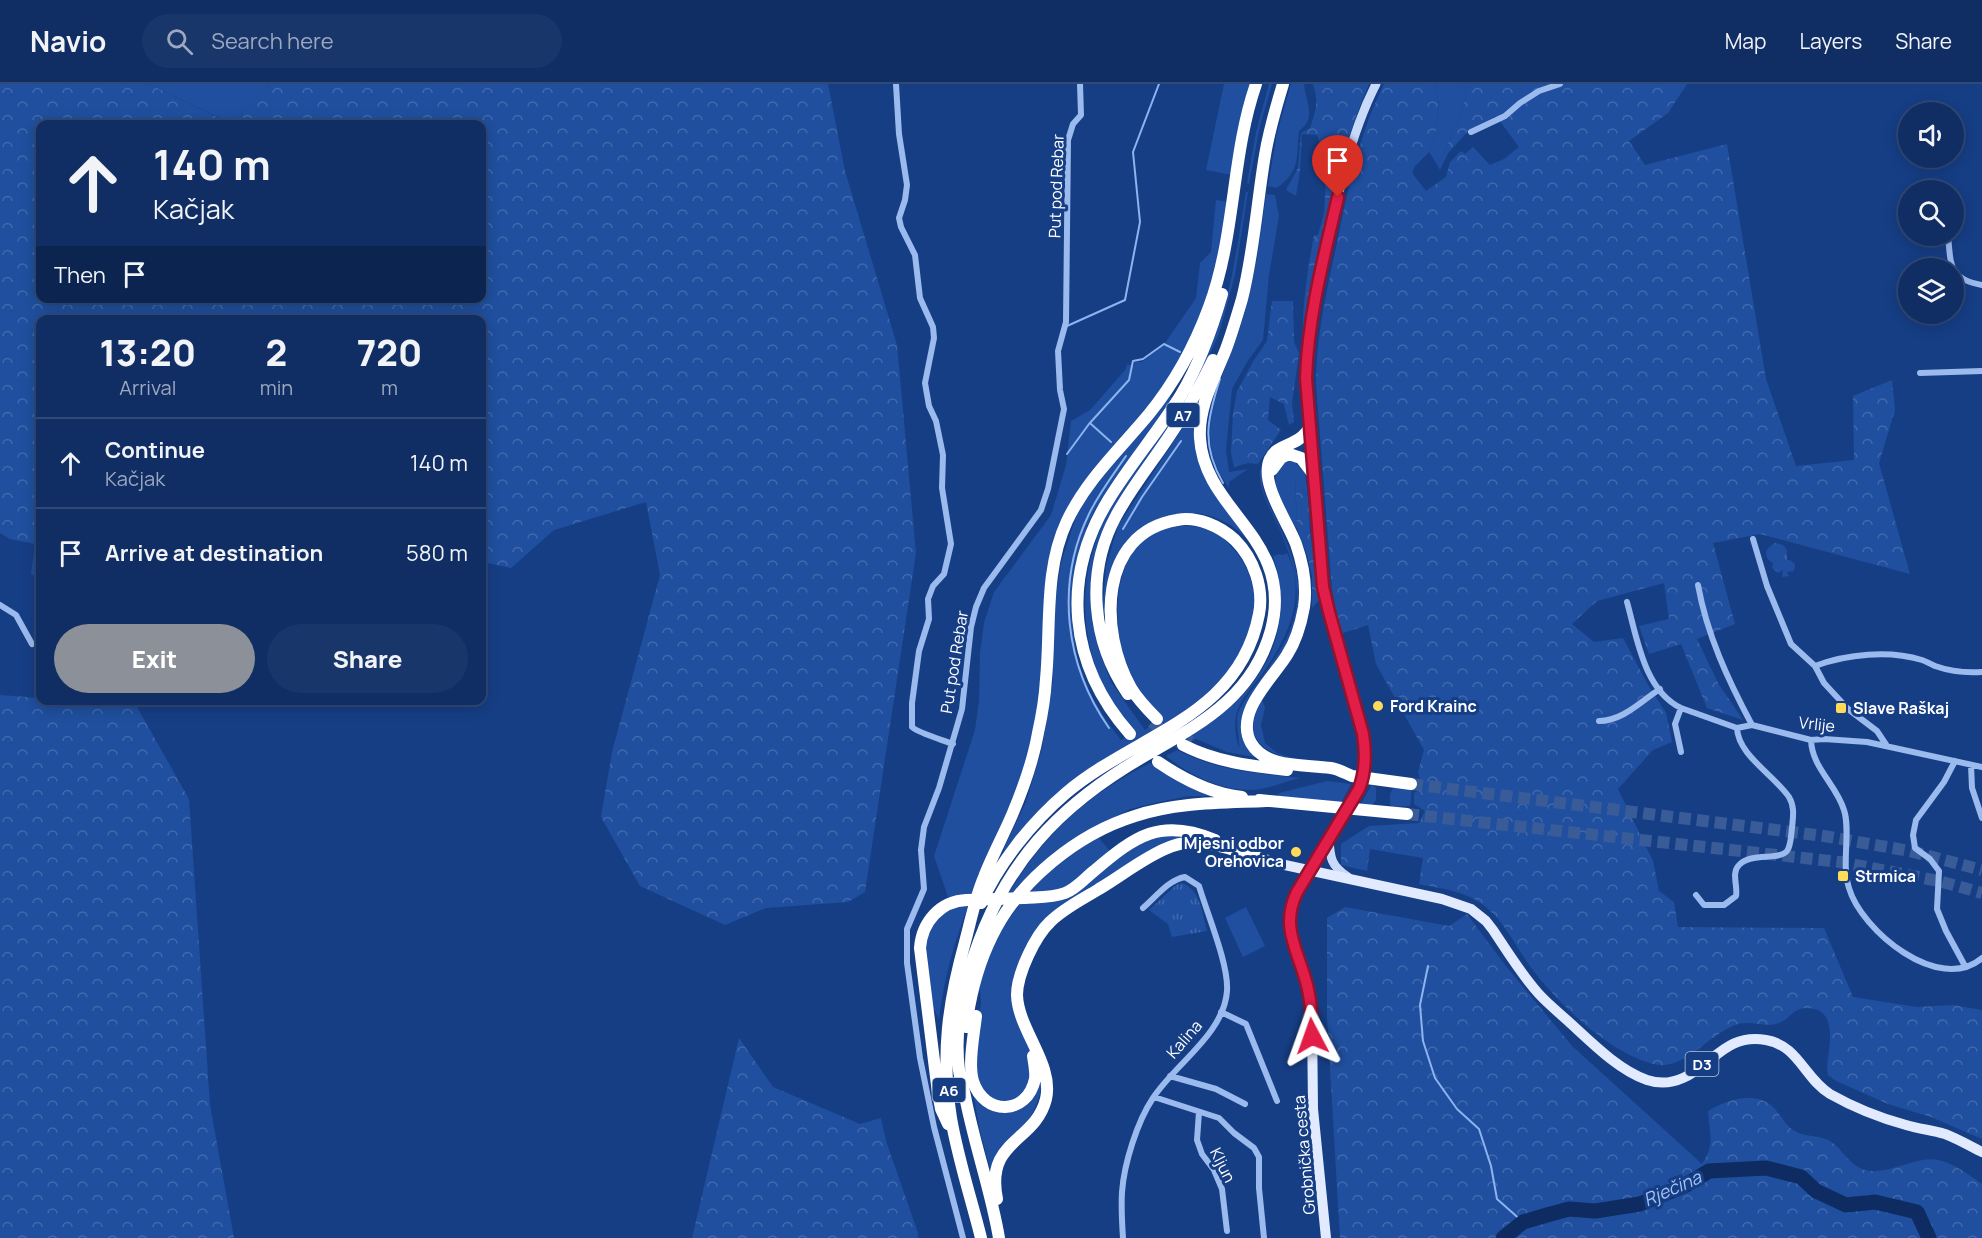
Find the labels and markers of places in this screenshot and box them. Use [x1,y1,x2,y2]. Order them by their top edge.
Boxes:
pin [1312,135,1363,197]
place label: Ford Krainc [1390,695,1477,717]
place label: Slave Raškaj [1853,697,1949,719]
marker: Ford Krainc [1371,699,1385,713]
marker: Slave Raškaj [1834,701,1848,715]
place label: Mjesni odbor Orehovica [1184,832,1284,872]
marker: Mjesni odbor Orehovica [1289,845,1303,859]
place label: Strmica [1855,865,1916,887]
marker: Strmica [1836,869,1850,883]

